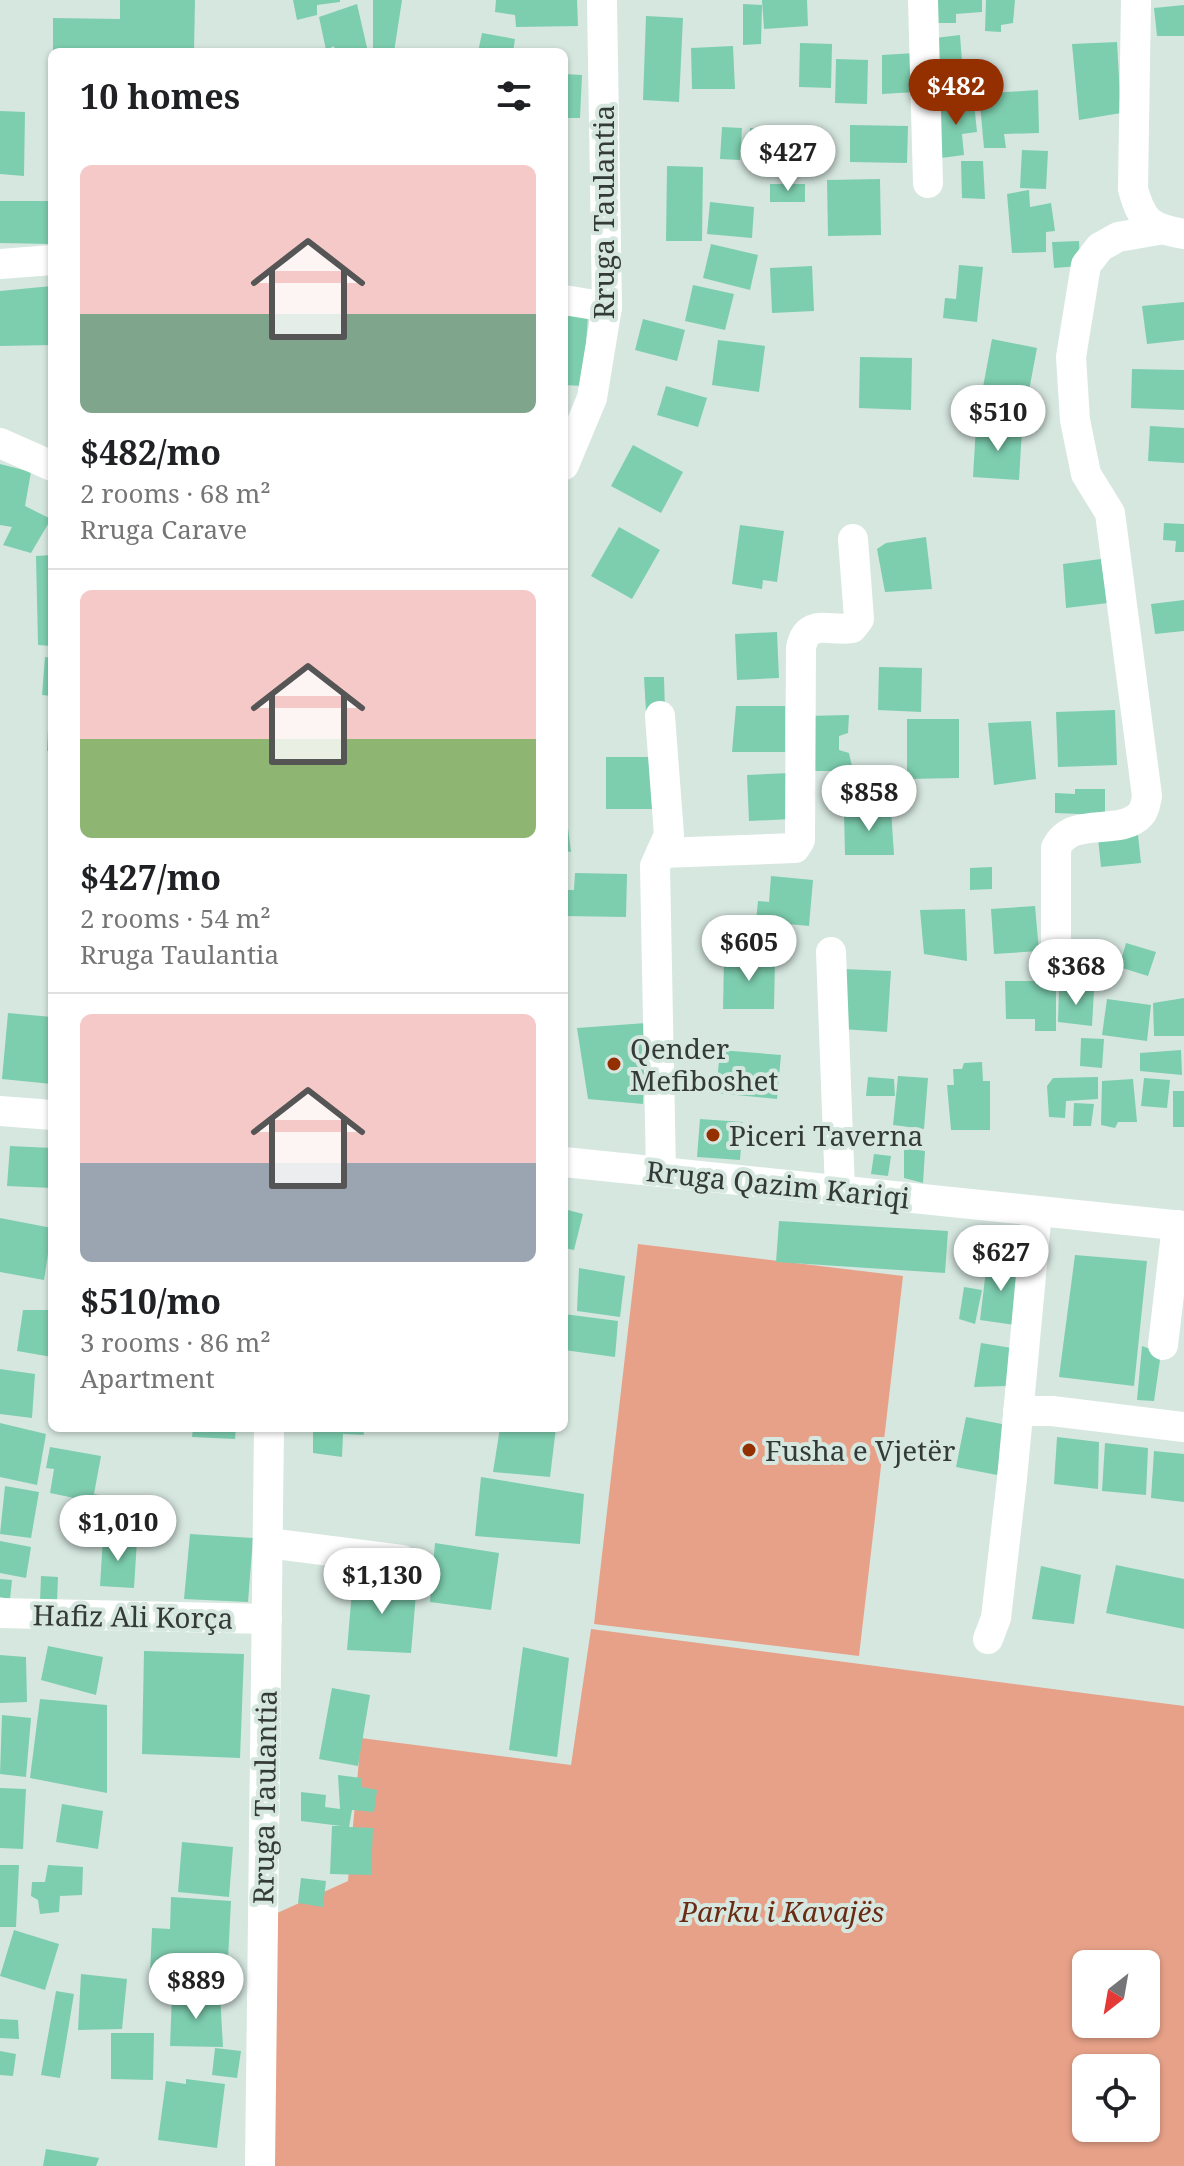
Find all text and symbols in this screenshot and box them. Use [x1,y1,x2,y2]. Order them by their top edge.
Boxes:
pin: $482 [909,59,1003,127]
text: $482 [927,67,985,103]
text: 10 homes [80,73,240,119]
icon: filters [492,74,536,118]
street label: Rruga Taulantia [584,105,622,319]
pin: $427 [741,125,835,193]
text: $427 [759,133,817,169]
icon: home [236,217,380,361]
pin: $510 [951,385,1045,453]
text: $510 [969,393,1027,429]
text: $482/mo [80,429,221,475]
text: 2 rooms · 68 m² [80,475,271,511]
text: Rruga Carave [80,511,247,547]
icon: home [236,642,380,786]
pin: $858 [822,765,916,833]
text: $858 [840,773,898,809]
text: $427/mo [80,854,221,900]
text: 2 rooms · 54 m² [80,900,271,936]
pin: $605 [702,915,796,983]
text: $605 [720,923,778,959]
text: Rruga Taulantia [80,936,279,972]
pin: $368 [1029,939,1123,1007]
text: $368 [1047,947,1105,983]
place label: Qender Mefiboshet [630,1029,779,1099]
marker: Qender Mefiboshet [605,1055,623,1073]
icon: home [236,1066,380,1210]
place label: Piceri Taverna [729,1116,923,1154]
marker: Piceri Taverna [704,1126,722,1144]
street label: Rruga Qazim Kariqi [644,1151,912,1217]
pin: $627 [954,1225,1048,1293]
text: $627 [972,1233,1030,1269]
text: $510/mo [80,1278,221,1324]
text: 3 rooms · 86 m² [80,1324,271,1360]
text: Apartment [80,1360,215,1396]
place label: Fusha e Vjetër [765,1431,955,1469]
marker: Fusha e Vjetër [740,1441,758,1459]
pin: $1,010 [53,1495,183,1563]
text: $1,010 [77,1503,159,1539]
pin: $1,130 [317,1548,447,1616]
text: $1,130 [341,1556,423,1592]
street label: Hafiz Ali Korça [32,1595,234,1637]
street label: Rruga Taulantia [243,1689,285,1905]
park label: Parku i Kavajës [679,1892,884,1930]
north arrow [1072,1950,1160,2038]
map controls [1072,1950,1160,2142]
pin: $889 [149,1953,243,2021]
text: $889 [167,1961,225,1997]
button: locate [1072,2054,1160,2142]

